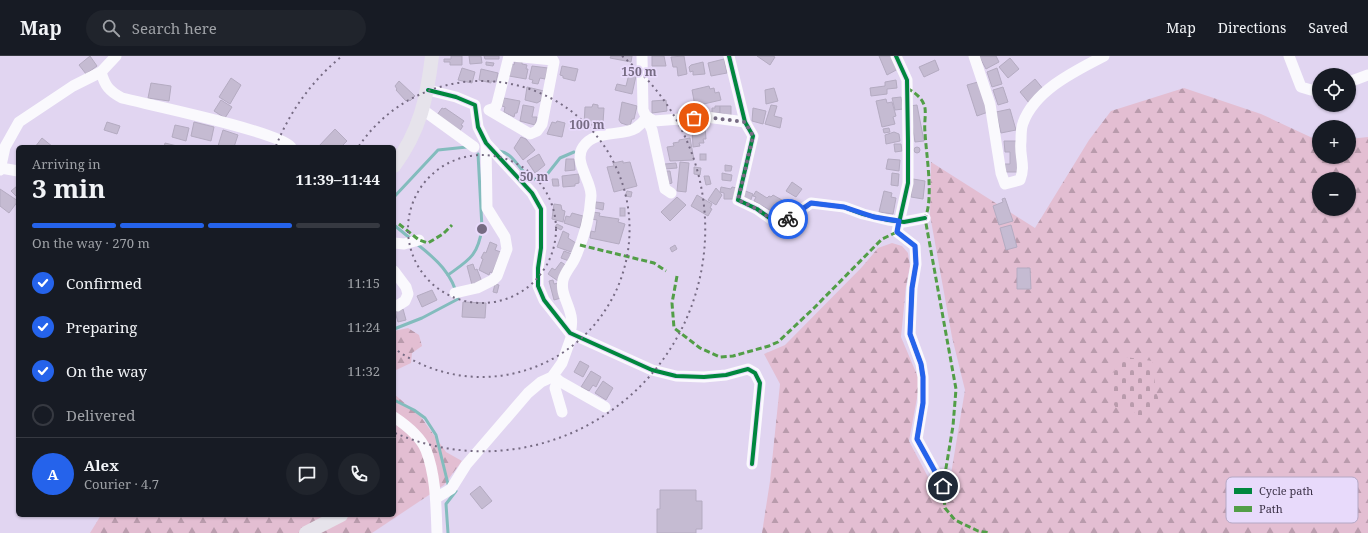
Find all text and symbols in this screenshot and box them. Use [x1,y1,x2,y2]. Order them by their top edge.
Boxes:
search box [86,10,366,46]
text: Map [20,15,62,41]
icon: search [100,17,122,39]
text: Search here [132,18,217,38]
text: Map [1166,18,1196,37]
text: Directions [1218,18,1286,37]
text: Saved [1308,18,1348,37]
text: 150 m [621,63,657,80]
map controls [1312,68,1356,216]
button: locate [1312,68,1356,112]
pin [677,101,711,135]
icon: bag [683,107,705,129]
text: 100 m [569,116,605,133]
button: + [1312,120,1356,164]
text: Arriving in [32,155,101,173]
text: 50 m [520,168,548,185]
text: 11:39–11:44 [296,169,380,189]
text: 3 min [32,170,106,206]
button: − [1312,172,1356,216]
courier [768,199,808,239]
icon: bike [777,208,799,230]
centre of rings [475,222,489,236]
text: On the way · 270 m [32,234,150,252]
icon: check [32,272,54,294]
text: Confirmed [66,273,142,293]
text: 11:15 [347,274,380,292]
icon: check [32,316,54,338]
text: Preparing [66,317,137,337]
text: 11:24 [347,318,380,336]
icon: check [32,360,54,382]
text: On the way [66,361,147,381]
text: 11:32 [347,362,380,380]
text: Delivered [66,405,135,425]
button: chat [286,453,328,495]
button: phone [338,453,380,495]
text: Alex [84,455,119,475]
text: A [47,464,59,484]
pin [926,469,960,503]
text: Courier · 4.7 [84,475,159,493]
icon: home [932,475,954,497]
legend [1226,477,1358,523]
text: Cycle path [1259,483,1313,498]
text: Path [1259,501,1283,516]

